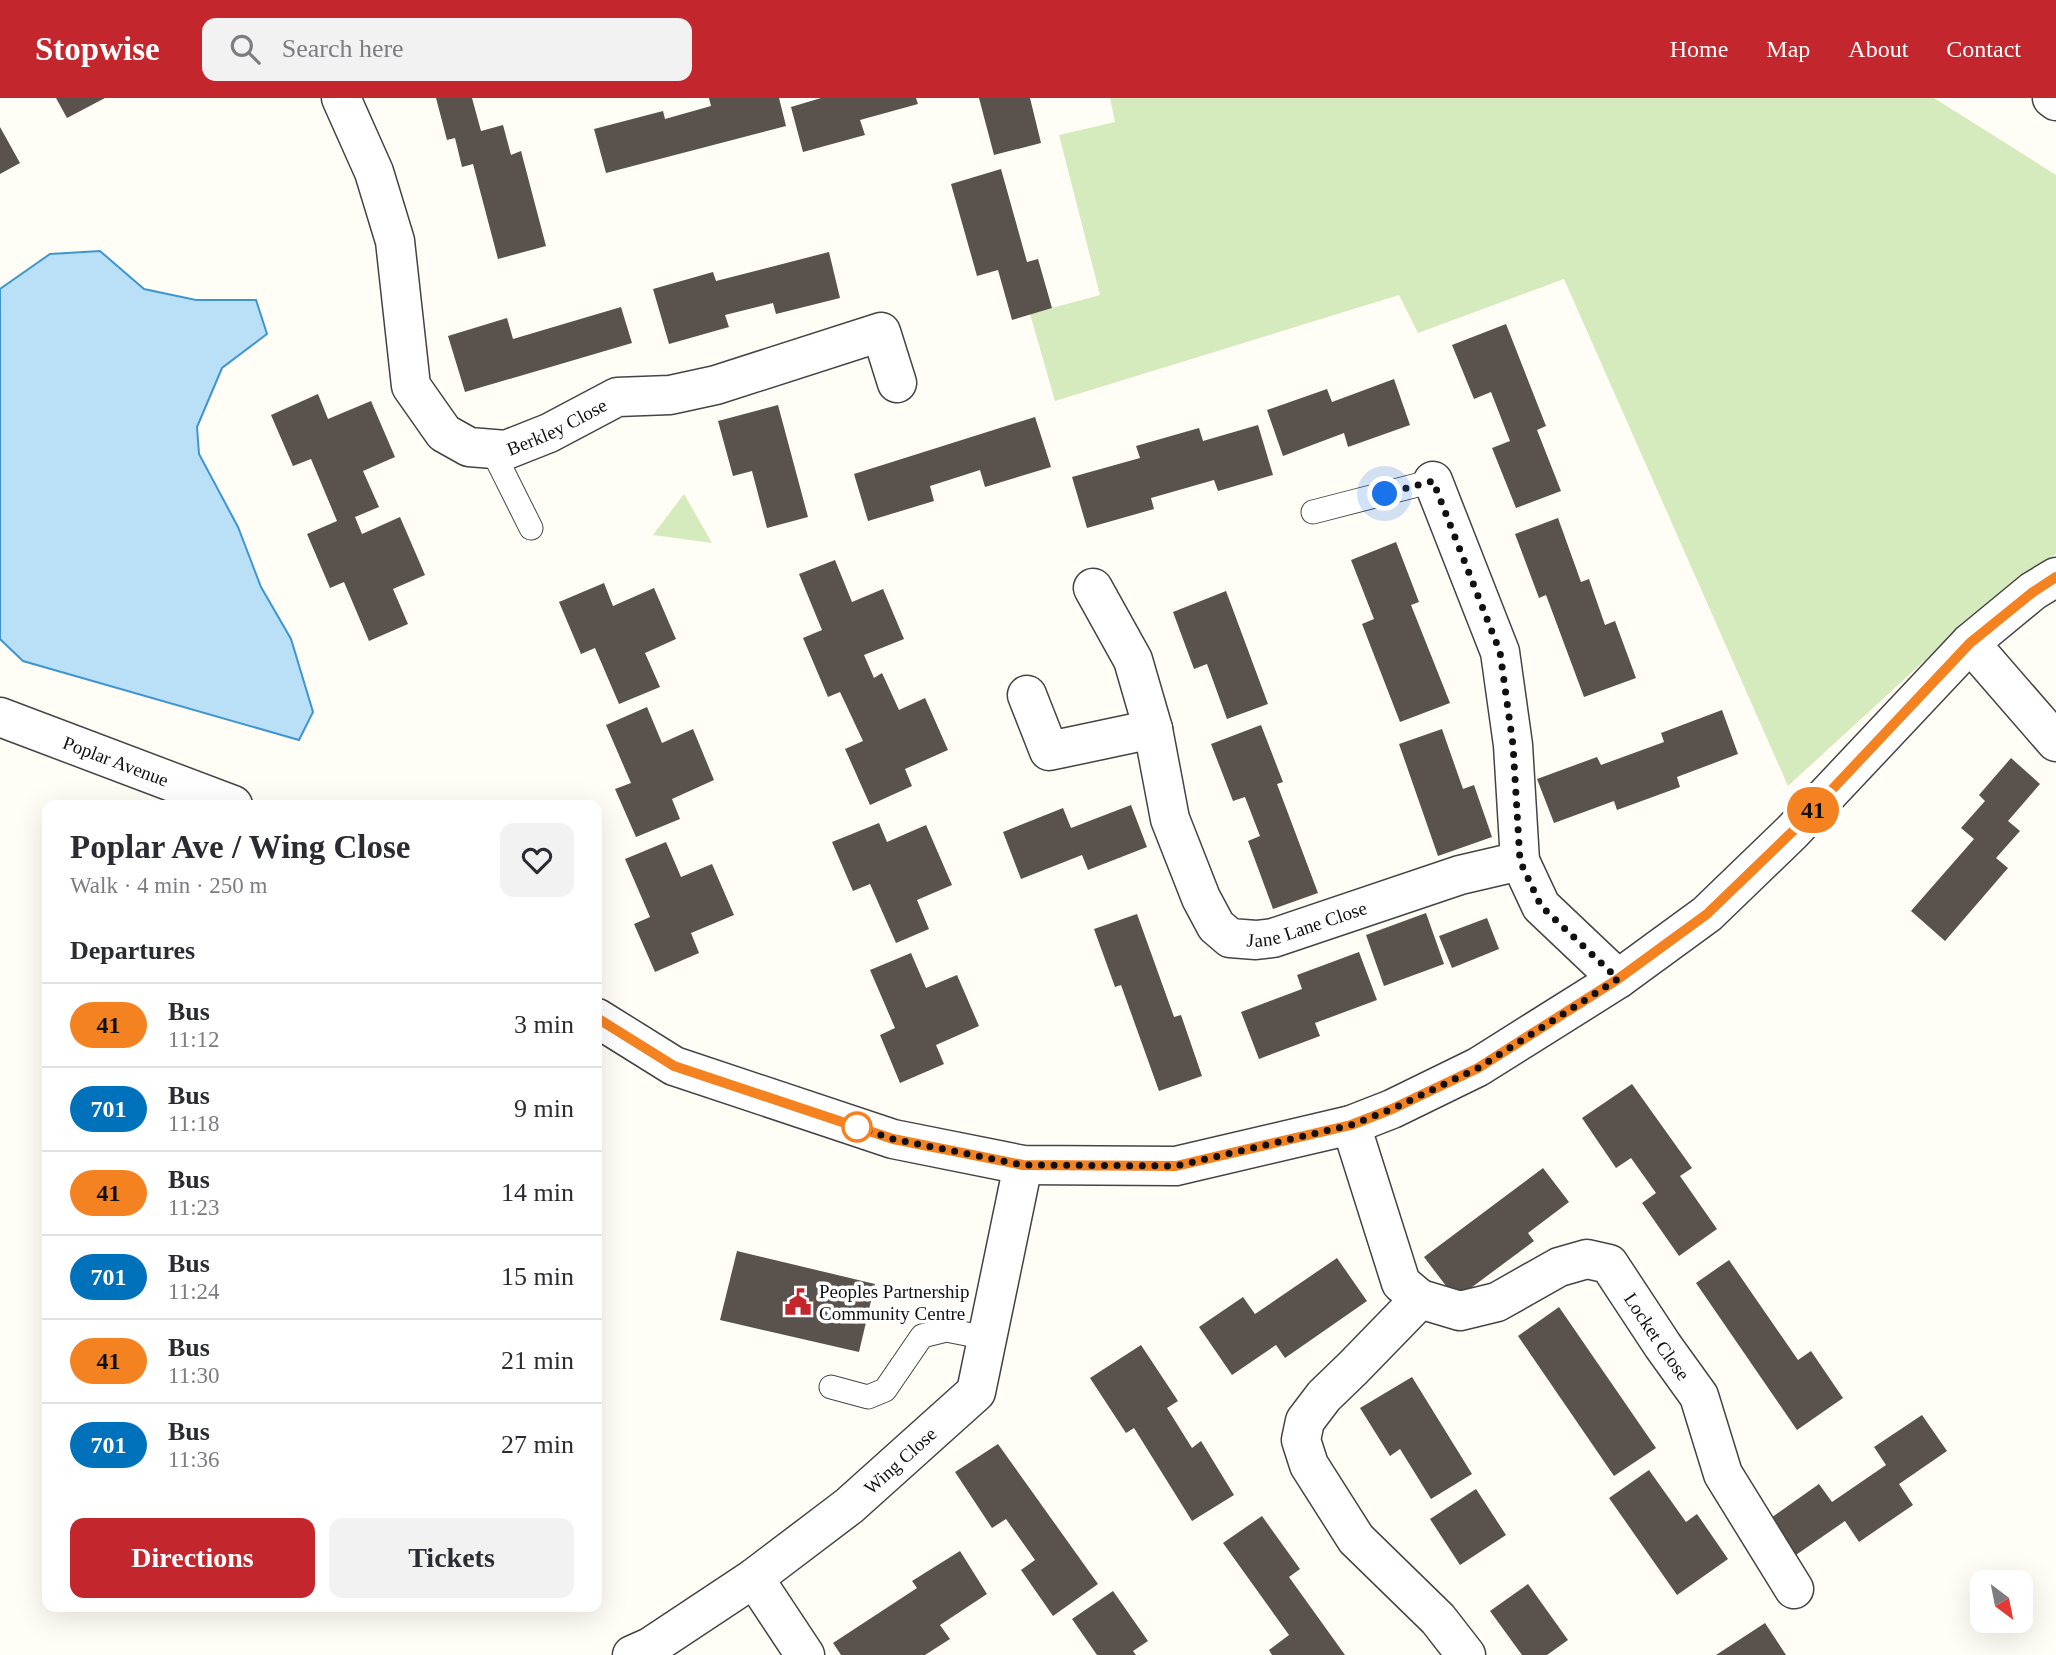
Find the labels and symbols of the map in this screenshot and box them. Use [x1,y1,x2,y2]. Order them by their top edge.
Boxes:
street label: Berkley Close [504,394,610,459]
your location [1367,476,1402,511]
street label: Poplar Avenue [60,731,172,790]
line badge: 41 [1782,787,1844,833]
street label: Jane Lane Close [1246,897,1369,951]
unlabelled marker [842,1112,872,1142]
place label: Peoples Partnership Community Centre [819,1281,969,1324]
public building icon: Peoples Partnership Community Centre [783,1287,813,1317]
street label: Locket Close [1620,1289,1694,1384]
street label: Wing Close [859,1423,940,1498]
north arrow [1970,1570,2034,1633]

